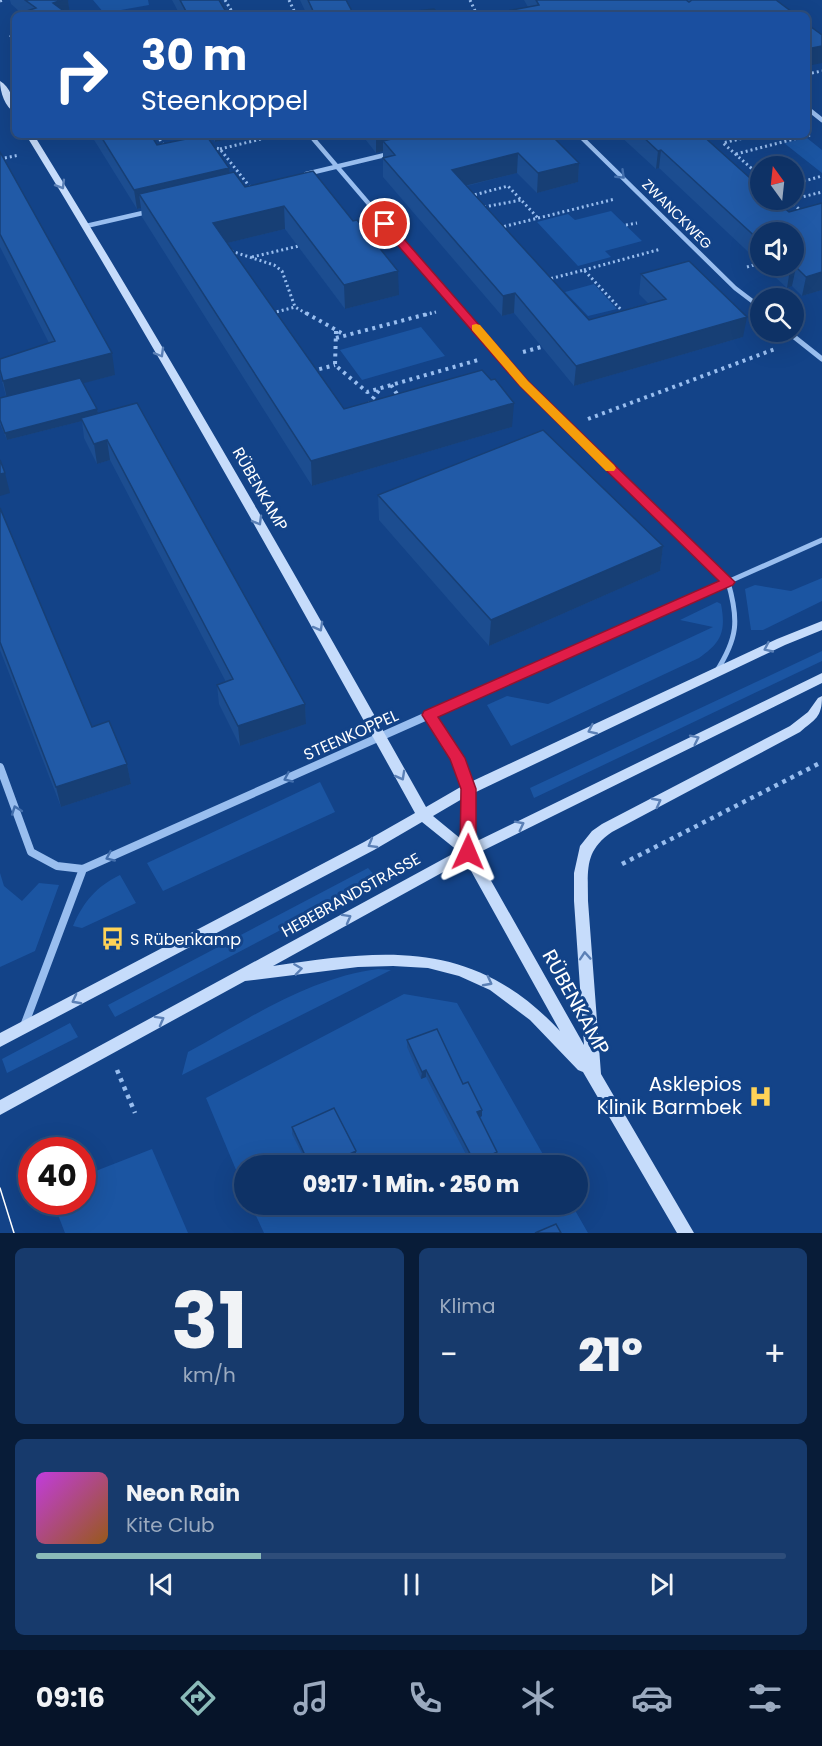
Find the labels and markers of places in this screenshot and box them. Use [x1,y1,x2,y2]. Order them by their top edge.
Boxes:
pin [359,198,410,249]
bus stop icon: S Rübenkamp [99,926,125,952]
place label: S Rübenkamp [130,928,241,951]
place label: Asklepios Klinik Barmbek [597,1070,743,1121]
hospital icon: Asklepios Klinik Barmbek [747,1083,773,1109]

